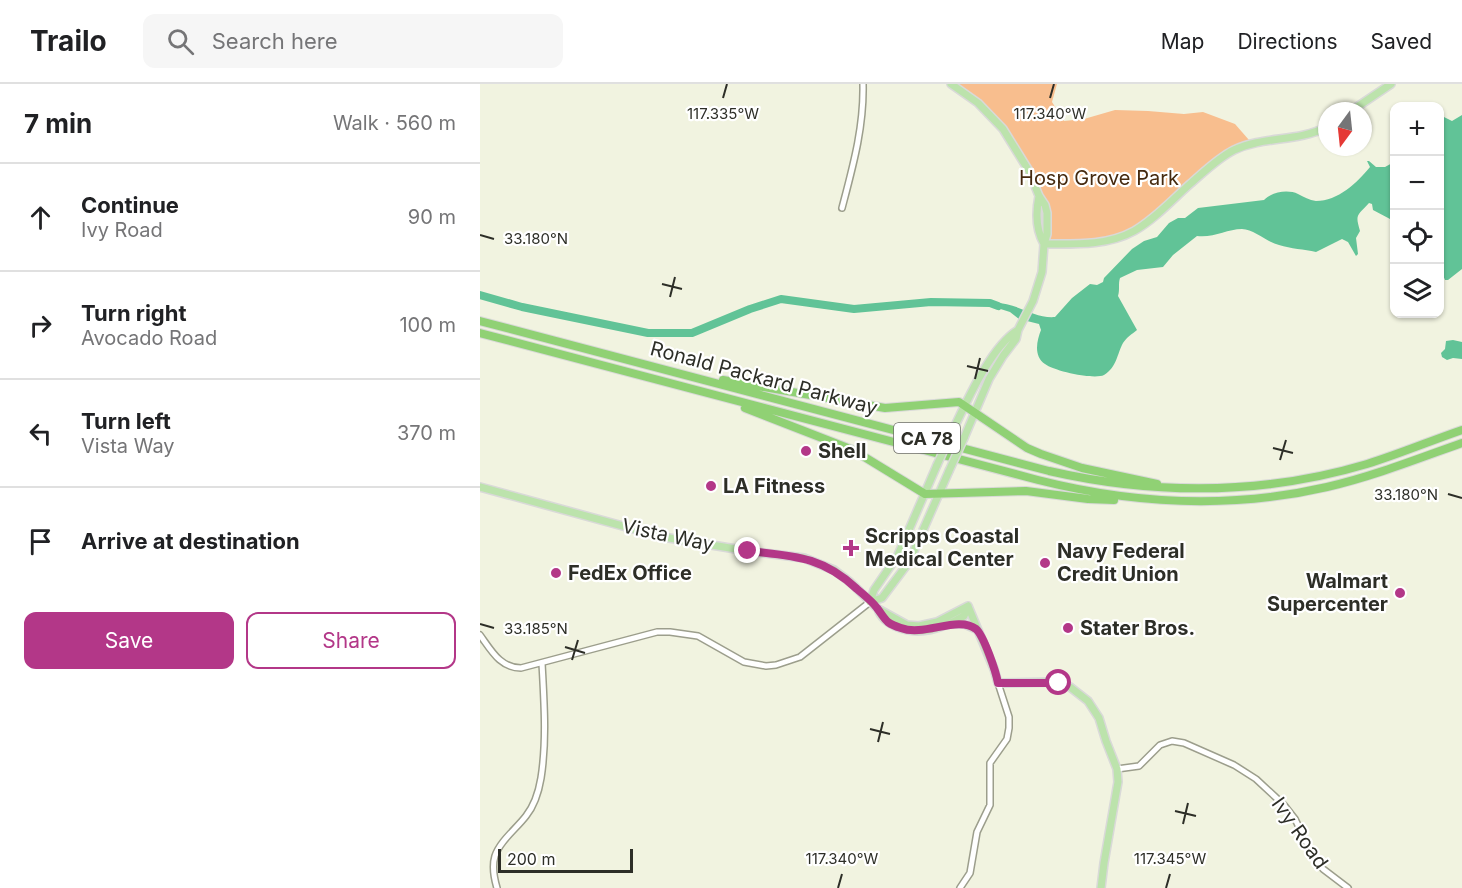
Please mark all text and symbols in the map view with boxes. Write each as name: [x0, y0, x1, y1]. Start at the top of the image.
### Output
search box: [143, 14, 563, 68]
text: Trailo: [30, 24, 107, 58]
icon: search: [164, 25, 197, 58]
text: Search here: [212, 28, 338, 54]
text: Map: [1161, 29, 1204, 54]
text: Directions: [1237, 29, 1338, 54]
text: Saved: [1371, 29, 1432, 54]
north arrow: [1318, 102, 1372, 156]
map controls: [1390, 102, 1444, 318]
button: +: [1390, 102, 1444, 156]
text: 117.335°W: [687, 104, 759, 123]
text: 117.340°W: [1014, 104, 1087, 123]
text: 7 min: [24, 108, 92, 139]
text: Walk · 560 m: [333, 111, 456, 135]
button: −: [1390, 156, 1444, 210]
park label: Hosp Grove Park: [1019, 166, 1179, 190]
text: Continue: [81, 192, 179, 218]
icon: ahead: [24, 201, 57, 234]
text: 90 m: [408, 205, 456, 229]
button: locate: [1390, 210, 1444, 264]
text: Ivy Road: [81, 218, 163, 242]
text: 33.180°N: [504, 229, 568, 248]
button: layers: [1390, 264, 1444, 318]
text: Turn right: [81, 300, 187, 326]
icon: right: [24, 309, 57, 342]
text: 100 m: [399, 313, 456, 337]
text: Avocado Road: [81, 326, 217, 350]
street label: Ronald Packard Parkway: [648, 336, 880, 420]
text: Turn left: [81, 408, 171, 434]
icon: left: [24, 417, 57, 450]
text: 370 m: [397, 421, 456, 445]
road number: CA 78: [894, 423, 960, 453]
text: Vista Way: [81, 434, 175, 458]
place label: Shell: [818, 439, 866, 463]
marker: Shell: [799, 444, 813, 458]
place label: LA Fitness: [723, 474, 825, 498]
marker: LA Fitness: [704, 479, 718, 493]
text: 33.180°N: [1374, 485, 1438, 504]
street label: Vista Way: [620, 514, 716, 556]
place label: Scripps Coastal Medical Center: [865, 524, 1019, 571]
icon: arrive: [24, 525, 57, 558]
text: Arrive at destination: [81, 528, 300, 554]
route end: [734, 537, 760, 563]
marker: Scripps Coastal Medical Center: [842, 539, 860, 557]
place label: Navy Federal Credit Union: [1057, 539, 1185, 586]
marker: Navy Federal Credit Union: [1038, 556, 1052, 570]
place label: FedEx Office: [568, 561, 692, 585]
marker: FedEx Office: [549, 566, 563, 580]
place label: Walmart Supercenter: [1267, 569, 1388, 616]
marker: Walmart Supercenter: [1393, 586, 1407, 600]
button: Save: [24, 612, 234, 669]
button: Share: [246, 612, 456, 669]
place label: Stater Bros.: [1080, 616, 1195, 640]
text: 33.185°N: [504, 619, 568, 638]
marker: Stater Bros.: [1061, 621, 1075, 635]
route start: [1045, 669, 1071, 695]
street label: Ivy Road: [1267, 793, 1333, 873]
scale bar: [498, 846, 633, 874]
text: 200 m: [507, 849, 555, 869]
text: 117.340°W: [806, 849, 879, 868]
text: 117.345°W: [1134, 849, 1206, 868]

